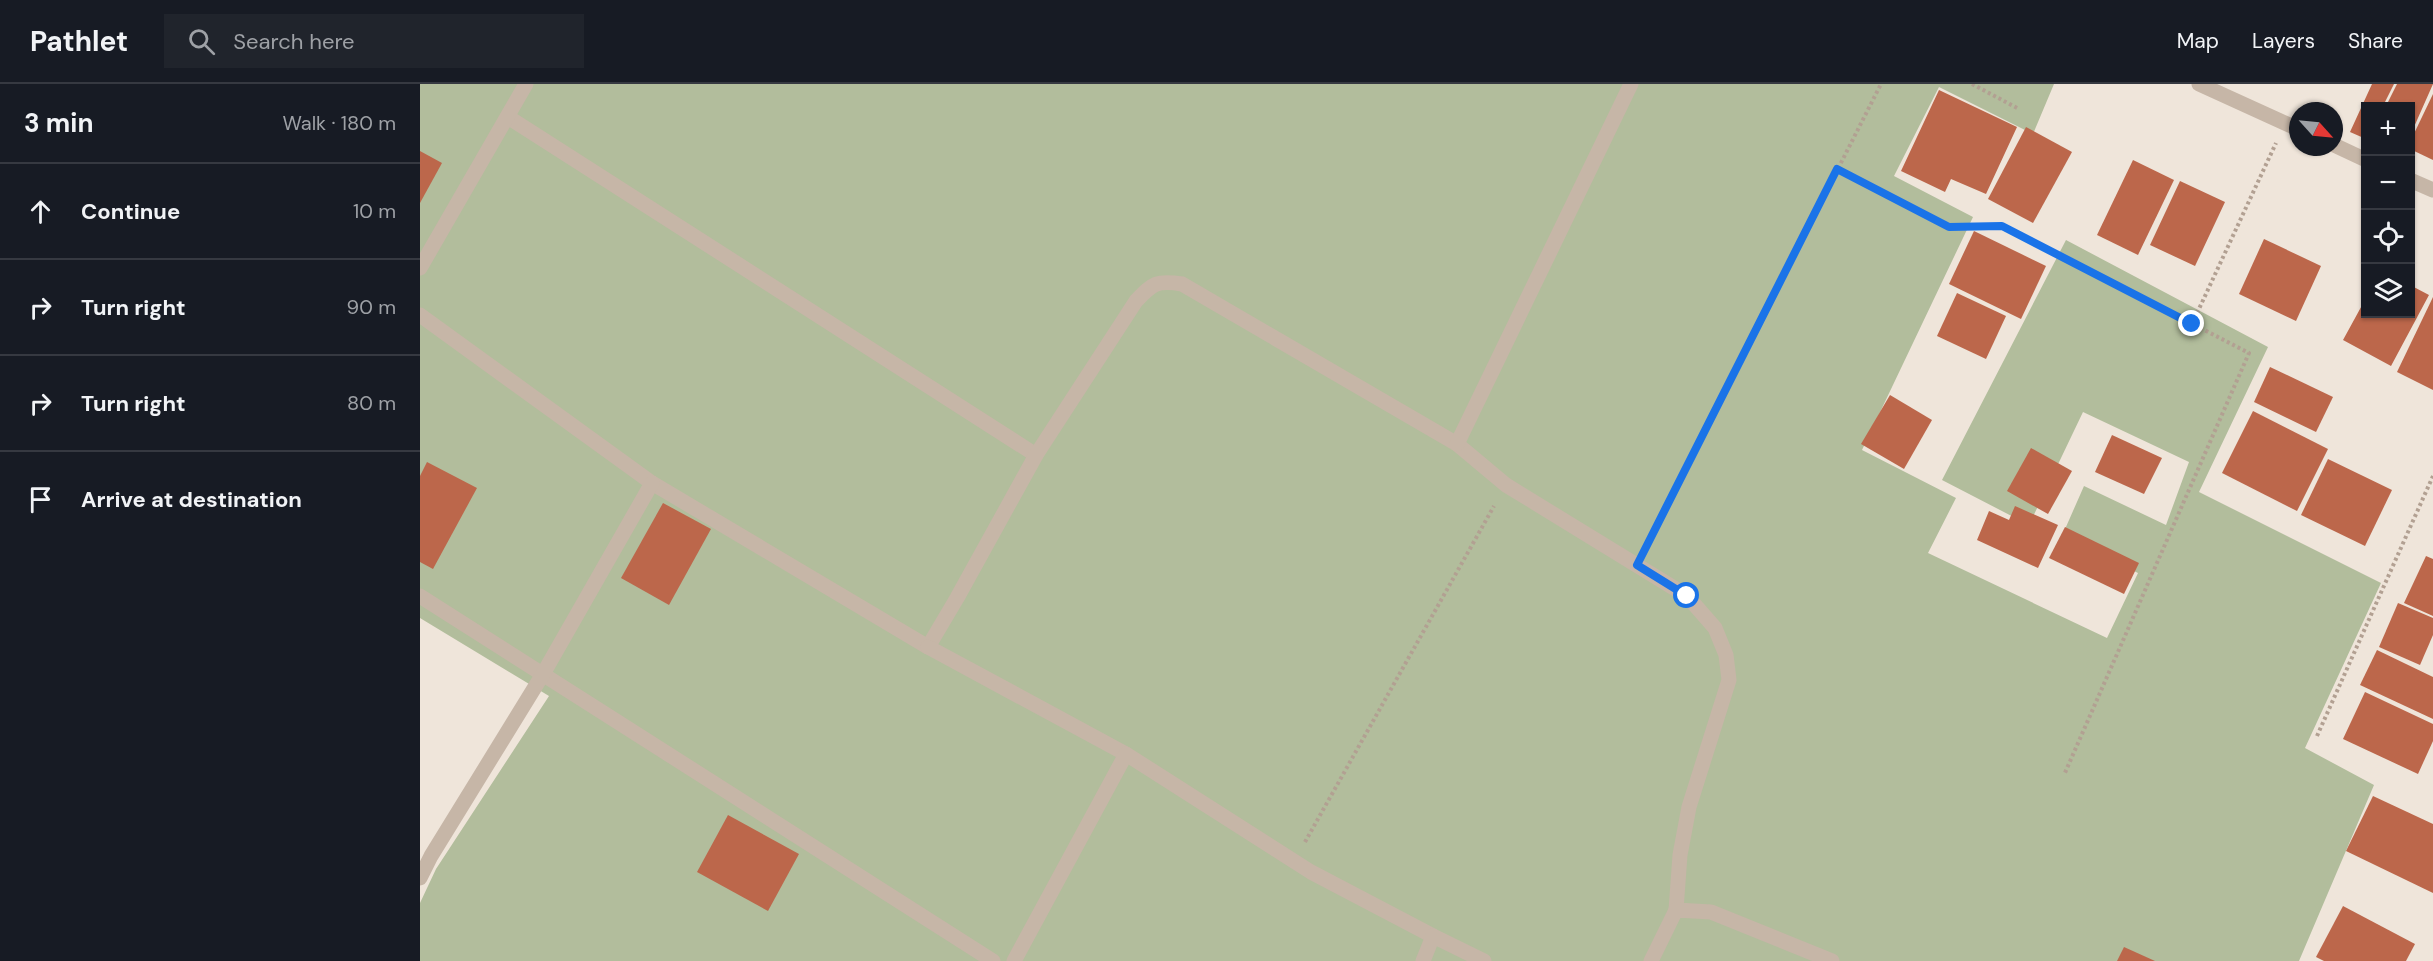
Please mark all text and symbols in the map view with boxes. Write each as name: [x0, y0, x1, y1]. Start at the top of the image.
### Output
search box: [164, 14, 584, 68]
text: Pathlet: [30, 23, 128, 60]
icon: search: [185, 25, 218, 58]
text: Search here: [233, 27, 355, 56]
text: Map: [2177, 27, 2219, 55]
text: Layers: [2252, 27, 2315, 55]
text: Share: [2348, 27, 2403, 55]
north arrow: [2289, 102, 2343, 156]
map controls: [2361, 102, 2415, 318]
button: +: [2361, 102, 2415, 156]
text: 3 min: [24, 106, 93, 140]
text: Walk · 180 m: [282, 110, 396, 136]
button: −: [2361, 156, 2415, 210]
icon: ahead: [24, 195, 57, 228]
text: Continue: [81, 197, 180, 226]
text: 10 m: [353, 198, 396, 224]
button: locate: [2361, 210, 2415, 264]
button: layers: [2361, 264, 2415, 318]
icon: right: [24, 291, 57, 324]
text: Turn right: [81, 293, 186, 322]
text: 90 m: [347, 294, 396, 320]
route end: [2178, 310, 2204, 336]
icon: right: [24, 387, 57, 420]
text: Turn right: [81, 389, 186, 418]
text: 80 m: [347, 390, 396, 416]
icon: arrive: [24, 483, 57, 516]
text: Arrive at destination: [81, 485, 302, 514]
route start: [1673, 582, 1699, 608]

